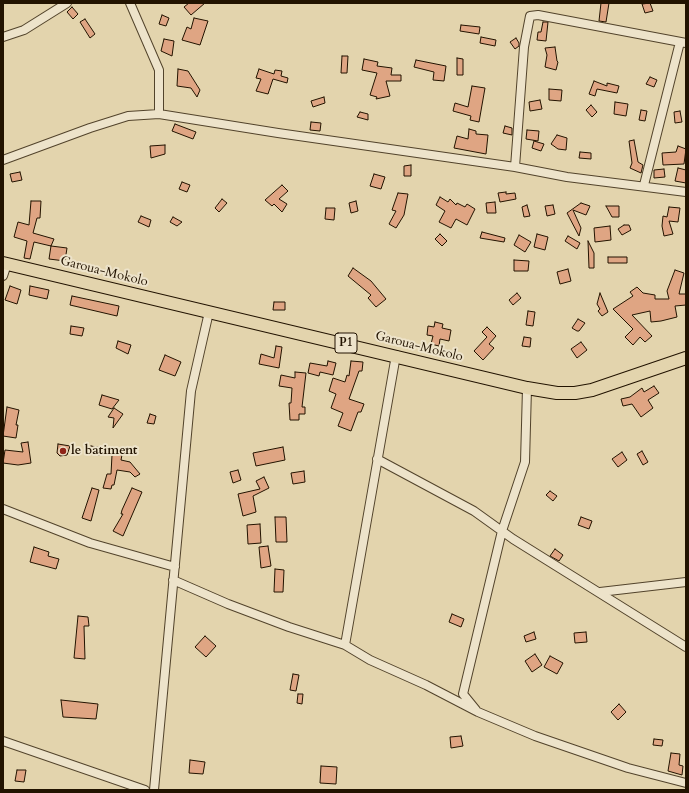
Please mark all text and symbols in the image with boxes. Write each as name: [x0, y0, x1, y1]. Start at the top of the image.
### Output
street label: Garoua-Mokolo: [59, 254, 149, 290]
street label: Garoua-Mokolo: [374, 329, 464, 365]
road number: P1: [335, 333, 357, 353]
place label: le batiment: [71, 443, 137, 459]
marker: le batiment: [58, 446, 68, 456]

